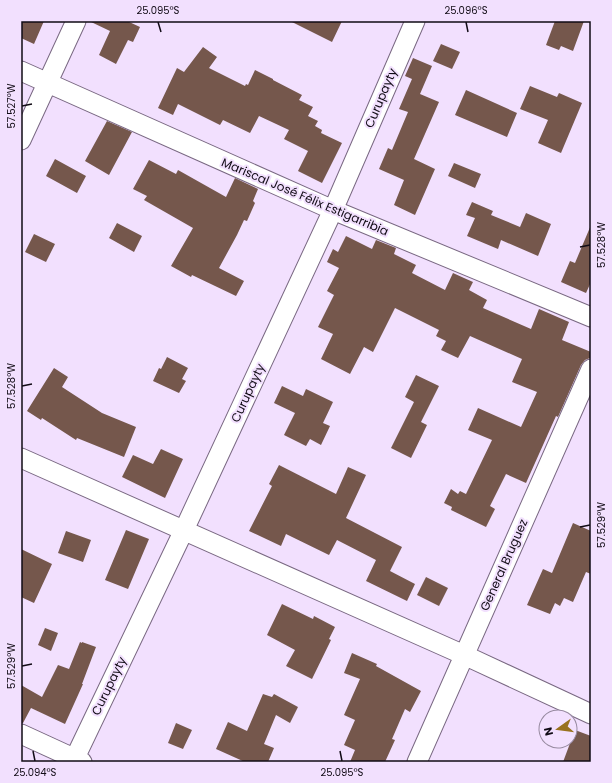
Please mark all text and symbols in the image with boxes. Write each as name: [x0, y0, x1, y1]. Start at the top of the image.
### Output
text: 25.095°S: [137, 3, 180, 18]
text: 25.096°S: [444, 3, 488, 18]
street label: Curupayty: [360, 65, 401, 130]
text: 57.527°W: [4, 83, 19, 129]
street label: Mariscal José Félix Estigarribia: [219, 154, 391, 240]
text: 57.528°W: [594, 222, 609, 268]
street label: Curupayty: [226, 360, 269, 425]
text: 57.528°W: [4, 363, 19, 409]
text: 57.529°W: [594, 502, 609, 548]
street label: General Bruguez: [476, 516, 531, 613]
text: 57.529°W: [4, 643, 19, 689]
street label: Curupayty: [87, 653, 130, 718]
north arrow: [538, 709, 578, 749]
text: N: [540, 725, 557, 737]
text: 25.094°S: [14, 765, 57, 780]
text: 25.095°S: [321, 765, 364, 780]

